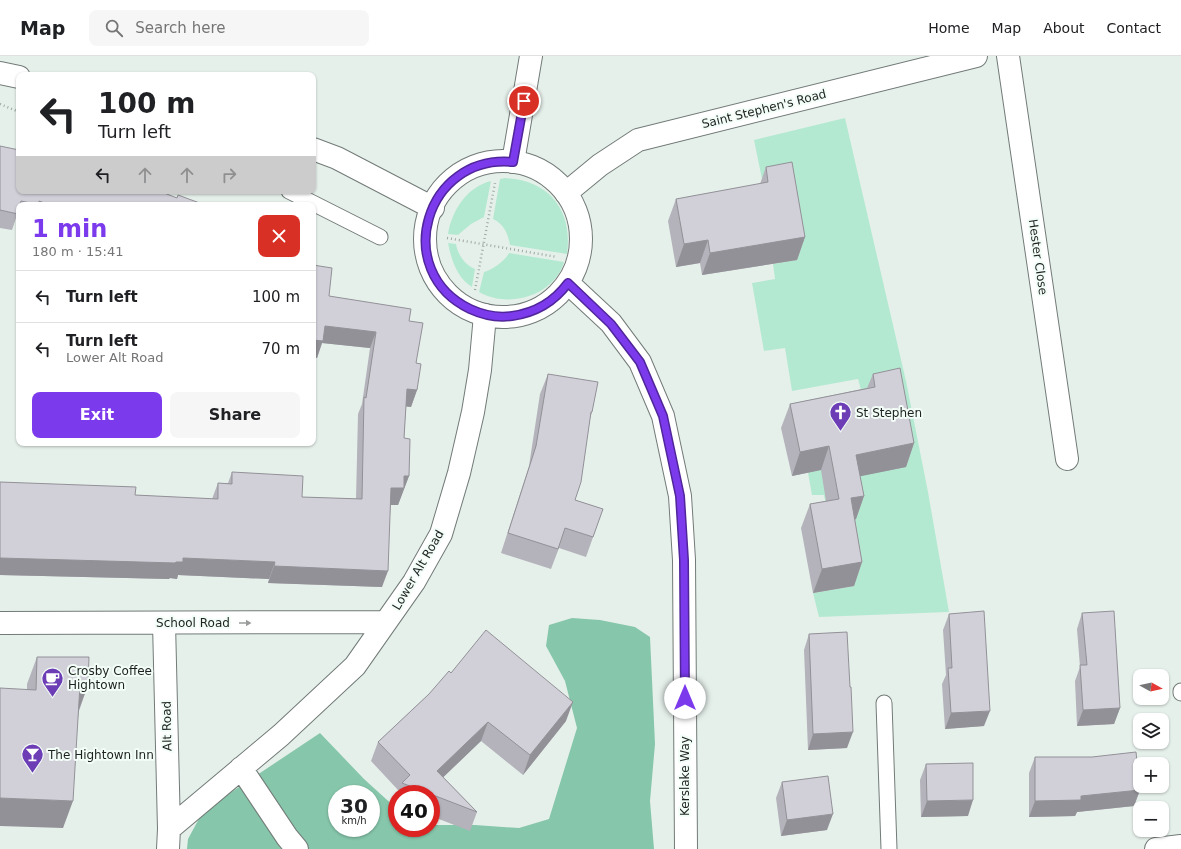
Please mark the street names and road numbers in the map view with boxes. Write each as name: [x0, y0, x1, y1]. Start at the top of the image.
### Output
street label: Saint Stephen's Road: [700, 87, 828, 131]
street label: Hester Close: [1026, 218, 1050, 296]
street label: Lower Alt Road: [389, 528, 447, 612]
street label: School Road: [156, 616, 230, 630]
street label: Alt Road: [160, 701, 174, 751]
street label: Kerslake Way: [678, 736, 692, 816]

